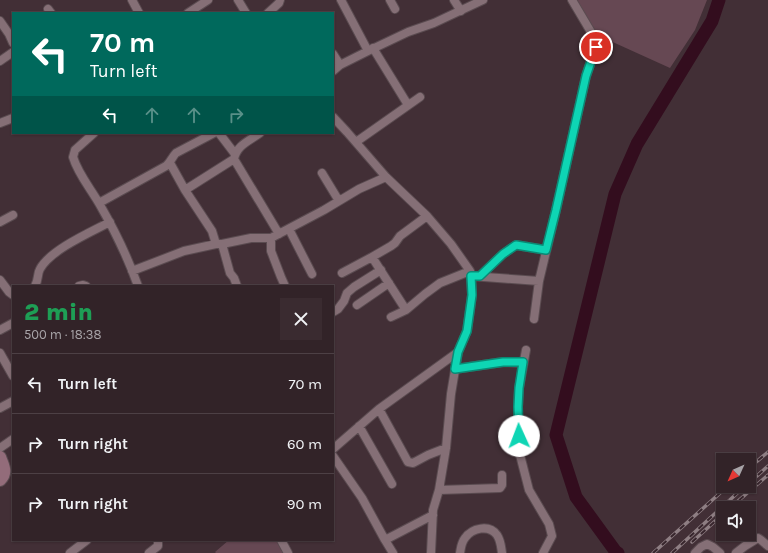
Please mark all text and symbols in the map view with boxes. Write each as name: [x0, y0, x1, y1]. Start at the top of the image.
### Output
text: 70 m: [90, 26, 155, 59]
icon: left: [24, 28, 76, 80]
pin: [579, 30, 613, 64]
icon: arrive: [585, 36, 607, 58]
text: Turn left: [90, 60, 158, 82]
icon: left: [99, 104, 121, 126]
icon: ahead: [141, 104, 163, 126]
icon: ahead: [183, 104, 205, 126]
icon: right: [225, 104, 247, 126]
text: 2 min: [24, 298, 93, 326]
button: close: [280, 298, 322, 340]
text: 500 m · 18:38: [24, 327, 101, 342]
icon: left: [24, 373, 46, 395]
text: Turn left: [58, 375, 117, 393]
text: 70 m: [288, 375, 322, 393]
position arrow: [498, 415, 540, 457]
icon: right: [24, 433, 46, 455]
text: Turn right: [58, 435, 128, 453]
text: 60 m: [287, 435, 322, 453]
north arrow: [716, 453, 756, 493]
map controls: [716, 453, 756, 541]
icon: right: [24, 493, 46, 515]
text: Turn right: [58, 495, 128, 513]
text: 90 m: [287, 495, 322, 513]
button: sound: [716, 501, 756, 541]

